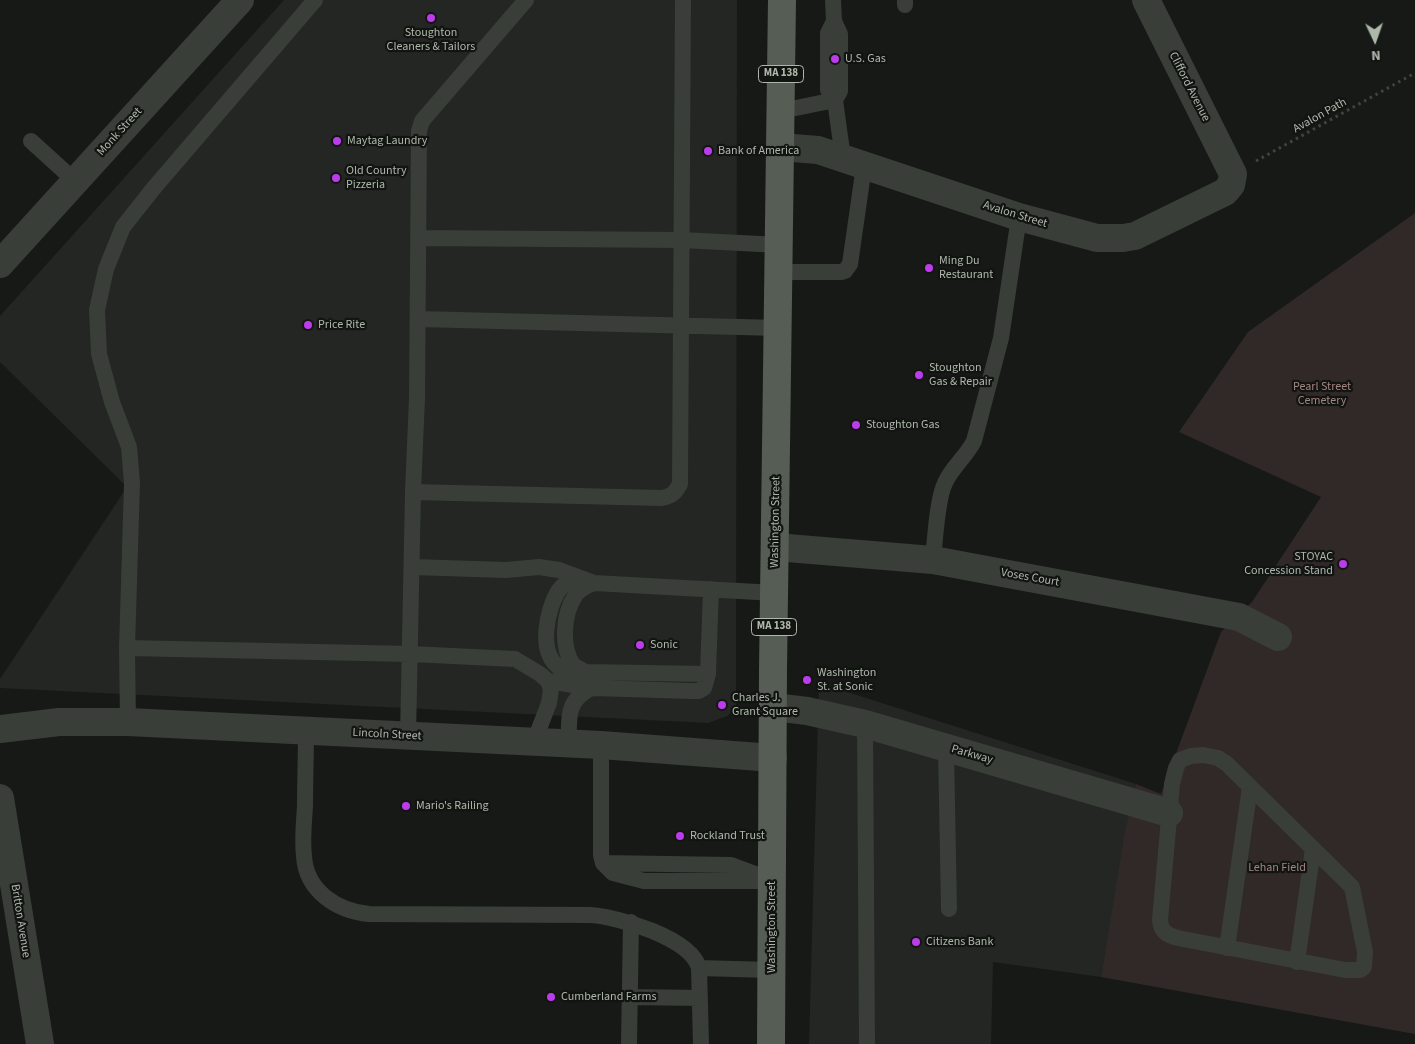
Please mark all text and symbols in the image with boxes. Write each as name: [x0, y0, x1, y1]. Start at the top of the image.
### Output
marker: Stoughton Cleaners & Tailors: [425, 12, 437, 24]
north arrow: [1350, 15, 1400, 65]
place label: Stoughton Cleaners & Tailors: [387, 26, 475, 54]
text: N: [1371, 45, 1381, 65]
street label: Clifford Avenue: [1165, 50, 1213, 124]
place label: U.S. Gas: [845, 52, 886, 66]
marker: U.S. Gas: [829, 53, 841, 65]
road number: MA 138: [758, 66, 804, 82]
street label: Avalon Path: [1291, 95, 1349, 137]
street label: Monk Street: [95, 105, 145, 159]
place label: Maytag Laundry: [347, 134, 427, 148]
marker: Maytag Laundry: [331, 135, 343, 147]
place label: Bank of America: [718, 144, 799, 158]
marker: Bank of America: [702, 145, 714, 157]
place label: Old Country Pizzeria: [346, 164, 407, 192]
marker: Old Country Pizzeria: [330, 172, 342, 184]
street label: Avalon Street: [981, 198, 1049, 232]
place label: Ming Du Restaurant: [939, 254, 993, 282]
marker: Ming Du Restaurant: [923, 262, 935, 274]
place label: Price Rite: [318, 318, 365, 332]
marker: Price Rite: [302, 319, 314, 331]
place label: Stoughton Gas & Repair: [929, 361, 992, 389]
marker: Stoughton Gas & Repair: [913, 369, 925, 381]
park label: Pearl Street Cemetery: [1293, 380, 1351, 408]
place label: Stoughton Gas: [866, 418, 939, 432]
marker: Stoughton Gas: [850, 419, 862, 431]
street label: Washington Street: [768, 476, 784, 568]
place label: STOYAC Concession Stand: [1244, 550, 1333, 578]
marker: STOYAC Concession Stand: [1337, 558, 1349, 570]
street label: Voses Court: [1000, 566, 1060, 590]
road number: MA 138: [752, 618, 796, 636]
place label: Sonic: [650, 638, 678, 652]
marker: Sonic: [634, 639, 646, 651]
place label: Washington St. at Sonic: [817, 666, 876, 694]
marker: Washington St. at Sonic: [801, 674, 813, 686]
place label: Charles J. Grant Square: [732, 691, 798, 719]
marker: Charles J. Grant Square: [716, 699, 728, 711]
street label: Lincoln Street: [352, 726, 422, 744]
street label: Parkway: [950, 742, 994, 768]
place label: Mario's Railing: [416, 799, 489, 813]
marker: Mario's Railing: [400, 800, 412, 812]
place label: Rockland Trust: [690, 829, 765, 843]
marker: Rockland Trust: [674, 830, 686, 842]
park label: Lehan Field: [1248, 861, 1306, 875]
street label: Washington Street: [765, 881, 779, 973]
street label: Britton Avenue: [7, 883, 33, 959]
place label: Citizens Bank: [926, 935, 993, 949]
marker: Citizens Bank: [910, 936, 922, 948]
place label: Cumberland Farms: [561, 990, 656, 1004]
marker: Cumberland Farms: [545, 991, 557, 1003]

